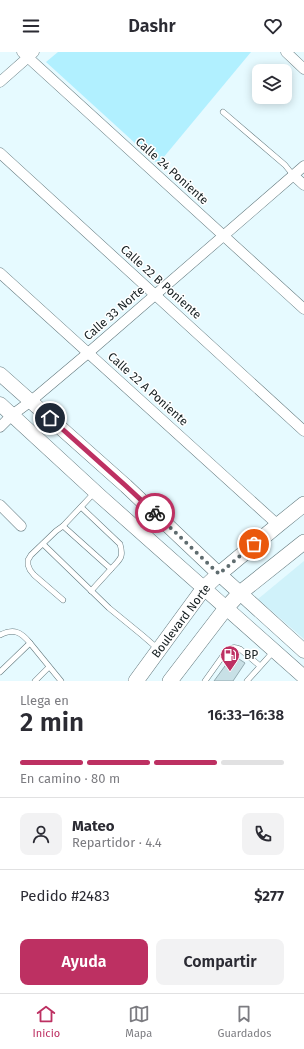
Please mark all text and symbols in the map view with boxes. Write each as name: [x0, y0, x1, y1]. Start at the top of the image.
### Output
icon: menu: [20, 15, 42, 37]
text: Dashr: [128, 15, 176, 37]
icon: heart: [262, 15, 284, 37]
map controls: [252, 64, 292, 104]
button: layers: [252, 64, 292, 104]
street label: Calle 24 Poniente: [133, 135, 211, 207]
street label: Calle 22 B Poniente: [118, 242, 204, 322]
street label: Calle 33 Norte: [81, 283, 147, 343]
street label: Calle 22 A Poniente: [105, 349, 191, 429]
pin: [33, 401, 67, 435]
icon: home: [39, 407, 61, 429]
courier: [135, 493, 175, 533]
icon: bike: [144, 502, 166, 524]
pin: [237, 527, 271, 561]
icon: bag: [243, 533, 265, 555]
street label: Boulevard Norte: [149, 581, 213, 661]
fuel station icon: BP: [219, 644, 241, 672]
place label: BP: [244, 648, 258, 662]
text: Llega en: [20, 693, 69, 708]
text: 16:33–16:38: [207, 706, 284, 724]
text: 2 min: [20, 707, 84, 738]
text: En camino · 80 m: [20, 771, 120, 786]
button: person: [20, 813, 62, 855]
button: phone: [242, 813, 284, 855]
text: Mateo: [72, 817, 115, 835]
text: Repartidor · 4.4: [72, 835, 162, 850]
text: Pedido #2483: [20, 887, 110, 905]
text: $277: [254, 887, 284, 905]
button: Ayuda: [20, 939, 148, 985]
button: Compartir: [156, 939, 284, 985]
tab: Inicio: [33, 1003, 60, 1040]
tab: Mapa: [125, 1003, 152, 1040]
tab: Guardados: [217, 1003, 271, 1040]

